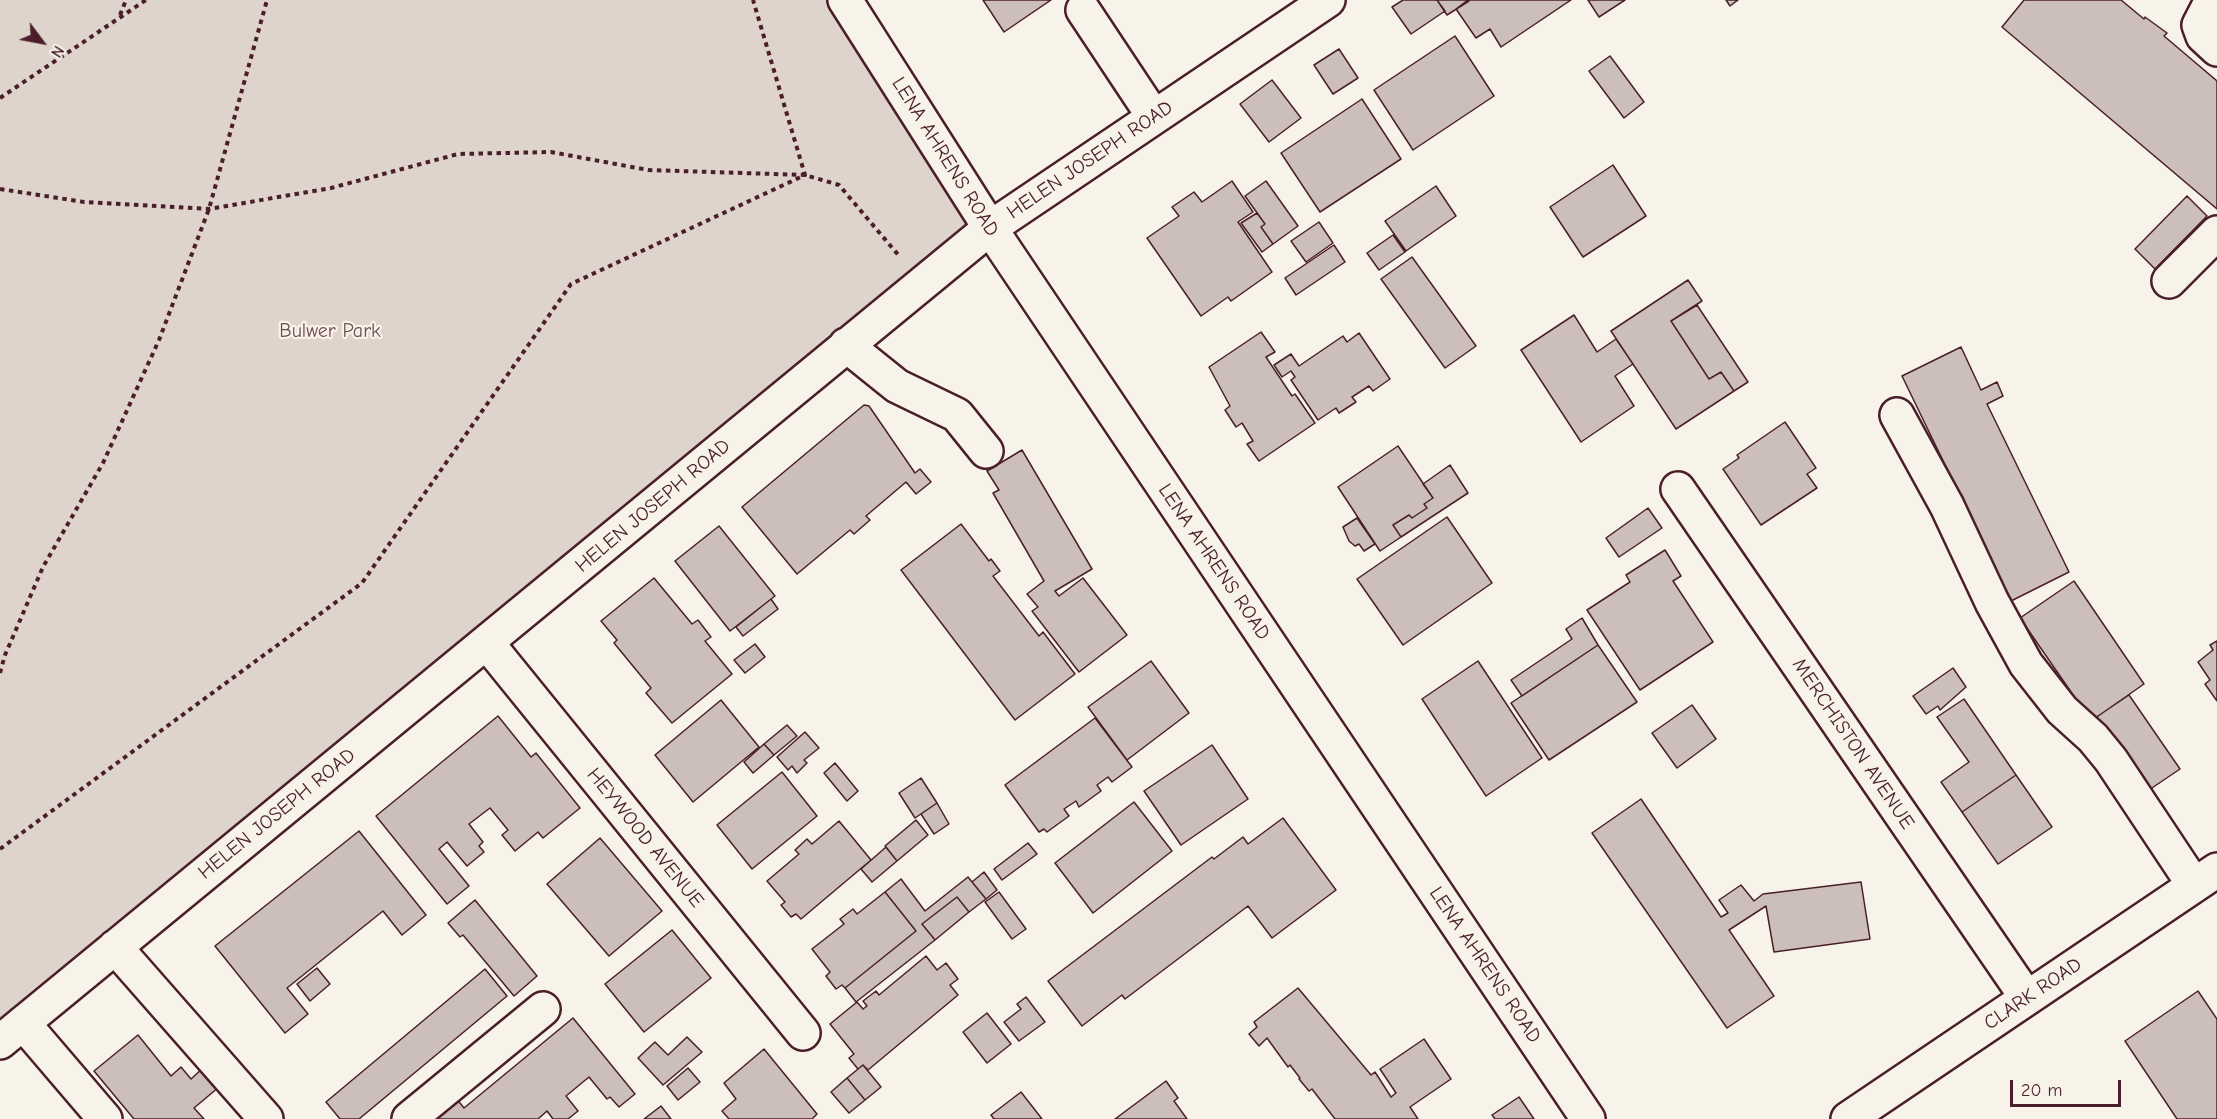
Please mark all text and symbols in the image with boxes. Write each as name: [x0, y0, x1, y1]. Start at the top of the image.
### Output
north arrow: [12, 12, 72, 72]
text: N: [47, 42, 68, 61]
street label: LENA AHRENS ROAD: [886, 73, 1004, 241]
street label: HELEN JOSEPH ROAD: [1003, 96, 1177, 224]
park label: Bulwer Park: [279, 319, 381, 343]
street label: HELEN JOSEPH ROAD: [571, 434, 735, 578]
street label: LENA AHRENS ROAD: [1153, 479, 1275, 645]
street label: MERCHISTON AVENUE: [1787, 654, 1919, 834]
street label: HELEN JOSEPH ROAD: [194, 743, 360, 885]
street label: HEYWOOD AVENUE: [581, 763, 709, 913]
street label: LENA AHRENS ROAD: [1424, 882, 1546, 1048]
street label: CLARK ROAD: [1980, 953, 2086, 1035]
scale bar: [2013, 1068, 2124, 1106]
text: 20 m: [2021, 1080, 2062, 1101]

